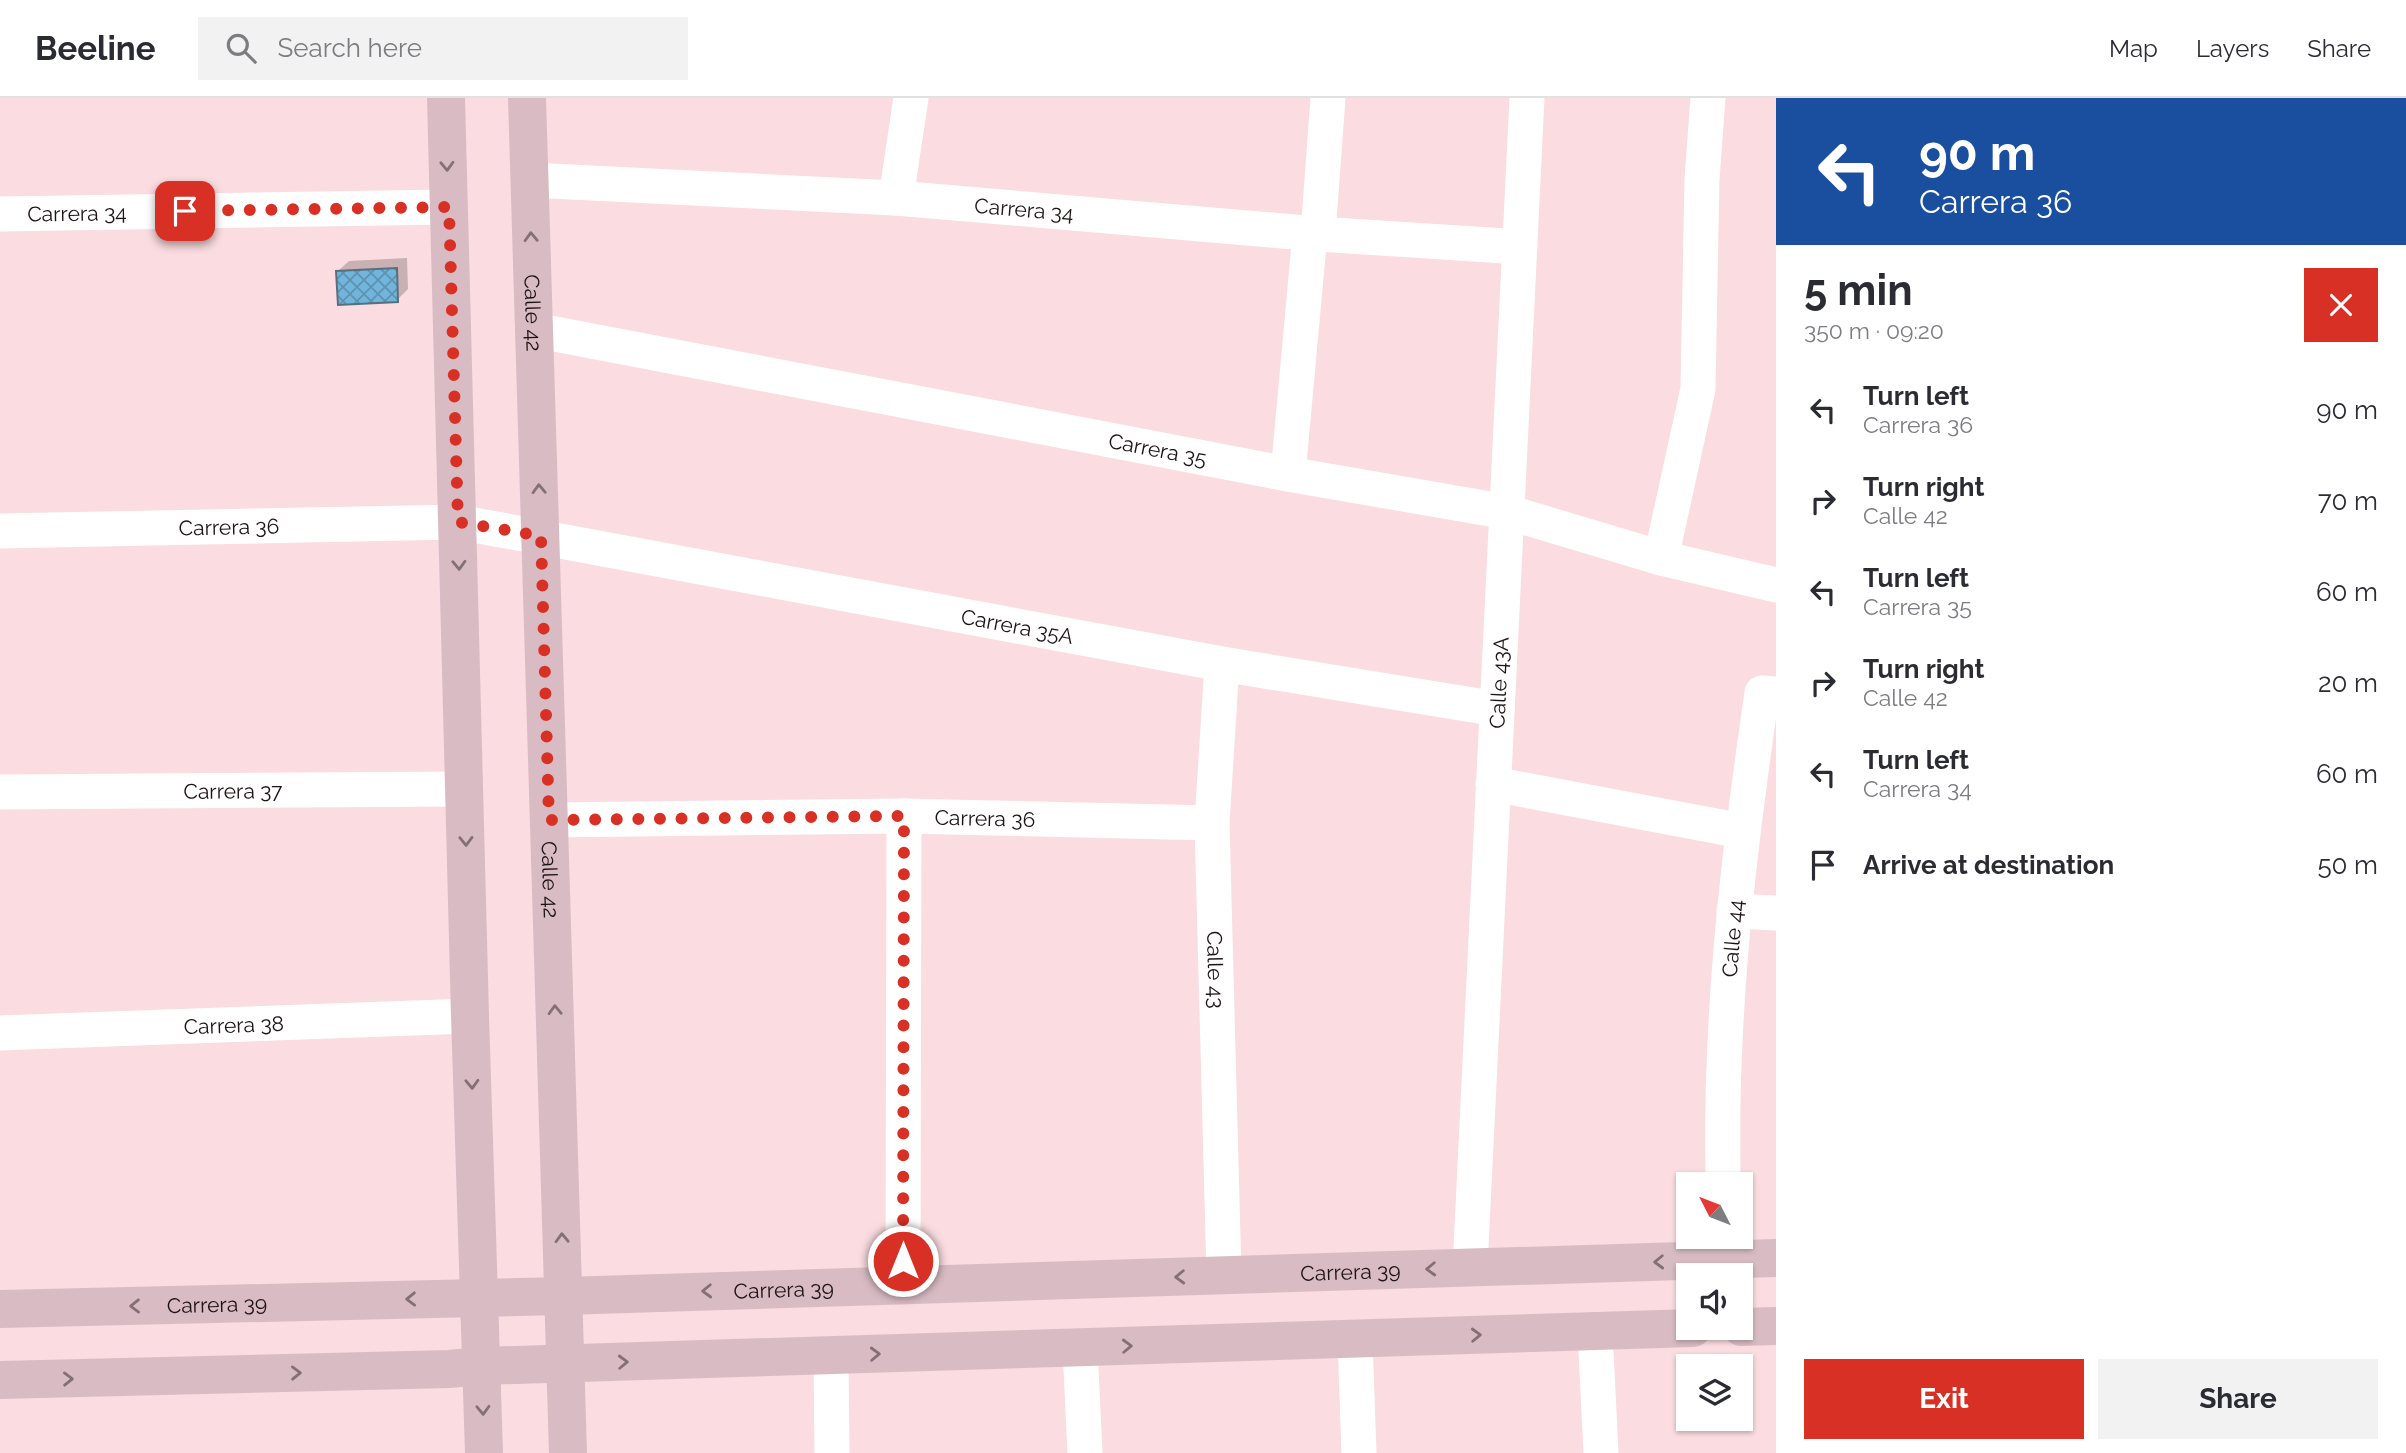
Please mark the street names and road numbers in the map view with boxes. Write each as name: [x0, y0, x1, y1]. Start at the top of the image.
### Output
street label: Carrera 34: [973, 192, 1075, 226]
street label: Carrera 34: [27, 200, 127, 226]
street label: Calle 42: [520, 274, 547, 352]
street label: Carrera 35: [1107, 428, 1209, 471]
street label: Carrera 36: [178, 513, 280, 540]
street label: Carrera 35A: [959, 603, 1075, 649]
street label: Calle 43A: [1484, 636, 1513, 729]
street label: Carrera 37: [183, 778, 283, 803]
street label: Carrera 36: [934, 804, 1036, 831]
street label: Calle 42: [537, 841, 564, 919]
street label: Calle 44: [1716, 898, 1748, 978]
street label: Calle 43: [1202, 930, 1229, 1009]
street label: Carrera 38: [183, 1010, 284, 1039]
street label: Carrera 39: [1300, 1257, 1401, 1285]
street label: Carrera 39: [733, 1275, 834, 1303]
street label: Carrera 39: [167, 1290, 267, 1318]

